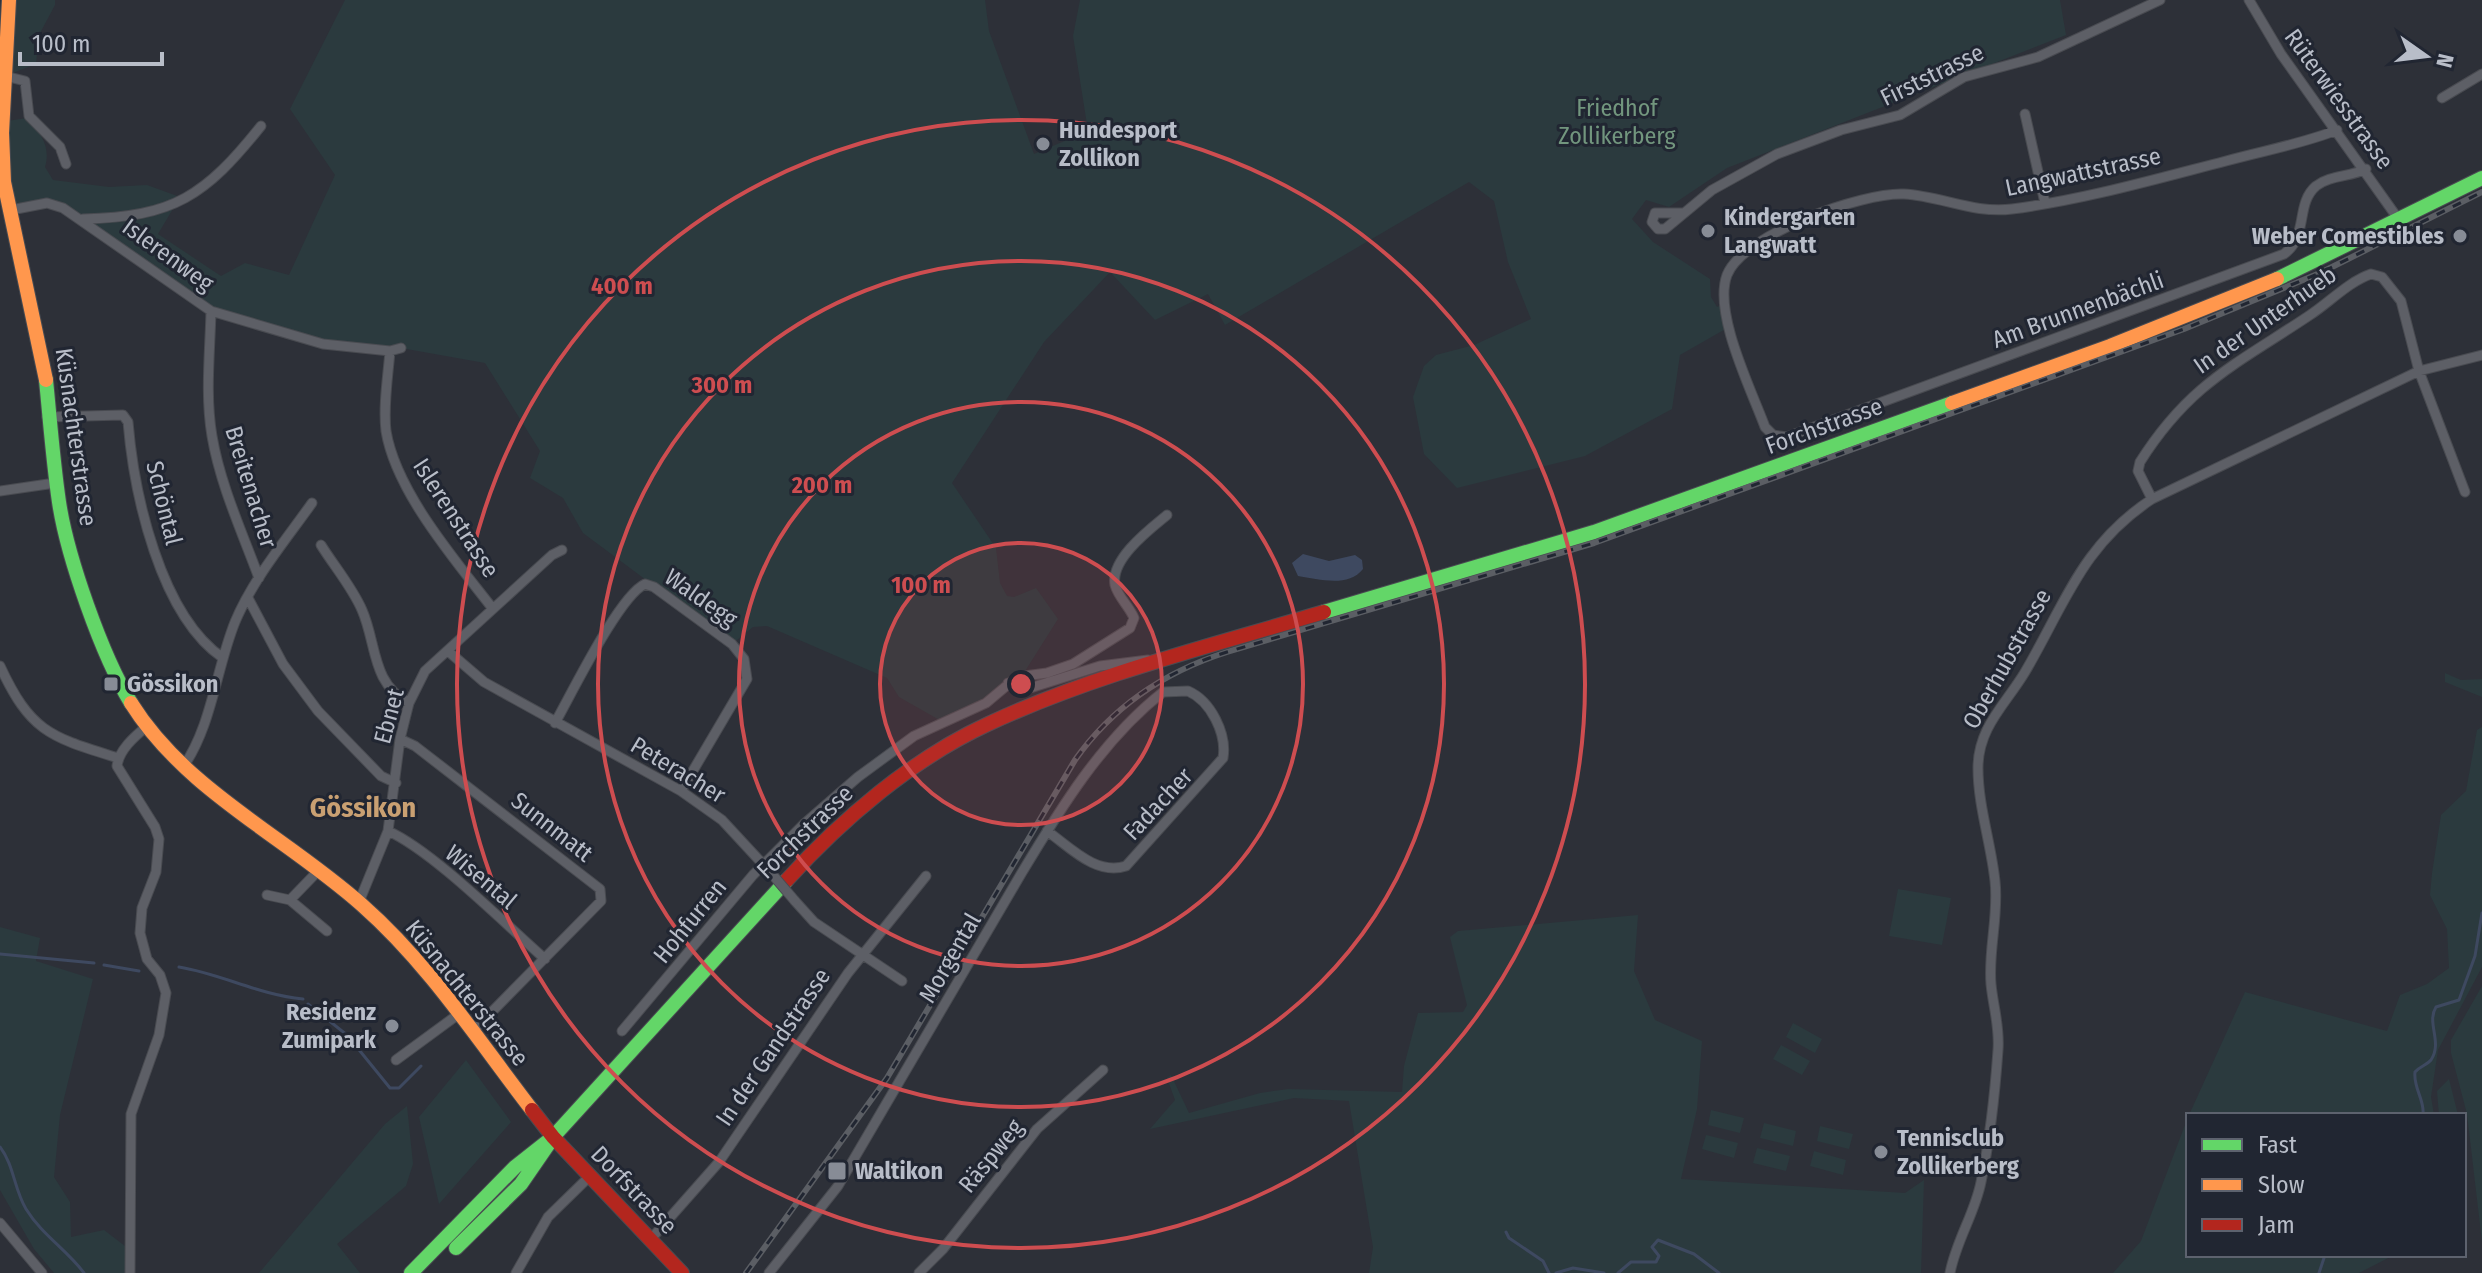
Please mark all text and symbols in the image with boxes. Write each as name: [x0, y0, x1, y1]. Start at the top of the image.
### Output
scale bar: [20, 16, 162, 66]
north arrow: [2386, 16, 2466, 96]
street label: Rüterwiesstrasse: [2279, 23, 2399, 175]
text: 100 m: [32, 30, 90, 58]
street label: Firststrasse: [1876, 38, 1988, 112]
text: N: [2430, 51, 2460, 70]
park label: Friedhof Zollikerberg: [1558, 94, 1676, 150]
place label: Hundesport Zollikon: [1059, 116, 1178, 172]
marker: Hundesport Zollikon: [1034, 135, 1052, 153]
street label: Langwattstrasse: [2003, 142, 2163, 202]
place label: Kindergarten Langwatt: [1724, 203, 1855, 259]
street label: Islerenweg: [117, 213, 220, 298]
marker: Kindergarten Langwatt: [1699, 222, 1717, 240]
place label: Weber Comestibles: [2252, 222, 2444, 250]
marker: Weber Comestibles: [2451, 227, 2469, 245]
street label: In der Unterhueb: [2188, 260, 2342, 380]
street label: Am Brunnenbächli: [1989, 266, 2167, 354]
text: 400 m: [591, 272, 653, 300]
street label: Küsnachterstrasse: [50, 346, 102, 528]
text: 300 m: [691, 371, 752, 399]
street label: Forchstrasse: [1762, 392, 1886, 460]
street label: Breitenacher: [219, 423, 283, 552]
street label: Islerenstrasse: [407, 453, 505, 583]
street label: Schöntal: [140, 458, 188, 548]
text: 200 m: [791, 471, 852, 499]
street label: Waldegg: [659, 563, 743, 633]
text: 100 m: [891, 571, 951, 599]
street label: Oberhubstrasse: [1957, 584, 2057, 734]
place label: Gössikon: [127, 670, 218, 698]
centre of rings: [1007, 670, 1035, 698]
marker: Gössikon: [102, 675, 120, 693]
street label: Ebnet: [368, 685, 410, 747]
street label: Peteracher: [626, 731, 731, 810]
street label: Fadacher: [1118, 762, 1199, 846]
street label: Forchstrasse: [751, 779, 859, 885]
street label: Sunnmatt: [506, 787, 598, 868]
district label: Gössikon: [310, 791, 416, 824]
street label: Wisental: [440, 839, 522, 915]
street label: Hohfurren: [648, 873, 732, 969]
street label: Morgental: [913, 908, 987, 1008]
street label: Küsnachterstrasse: [400, 914, 534, 1072]
street label: In der Gandstrasse: [710, 963, 836, 1131]
place label: Residenz Zumipark: [282, 998, 377, 1054]
marker: Residenz Zumipark: [383, 1017, 401, 1035]
street label: Räspweg: [953, 1113, 1029, 1198]
legend: [2186, 1113, 2466, 1257]
place label: Tennisclub Zollikerberg: [1897, 1124, 2019, 1180]
text: Fast: [2258, 1131, 2297, 1159]
street label: Dorfstrasse: [585, 1140, 683, 1240]
marker: Tennisclub Zollikerberg: [1872, 1143, 1890, 1161]
place label: Waltikon: [855, 1157, 943, 1185]
marker: Waltikon: [826, 1160, 848, 1182]
text: Slow: [2258, 1171, 2305, 1199]
text: Jam: [2258, 1211, 2295, 1239]

